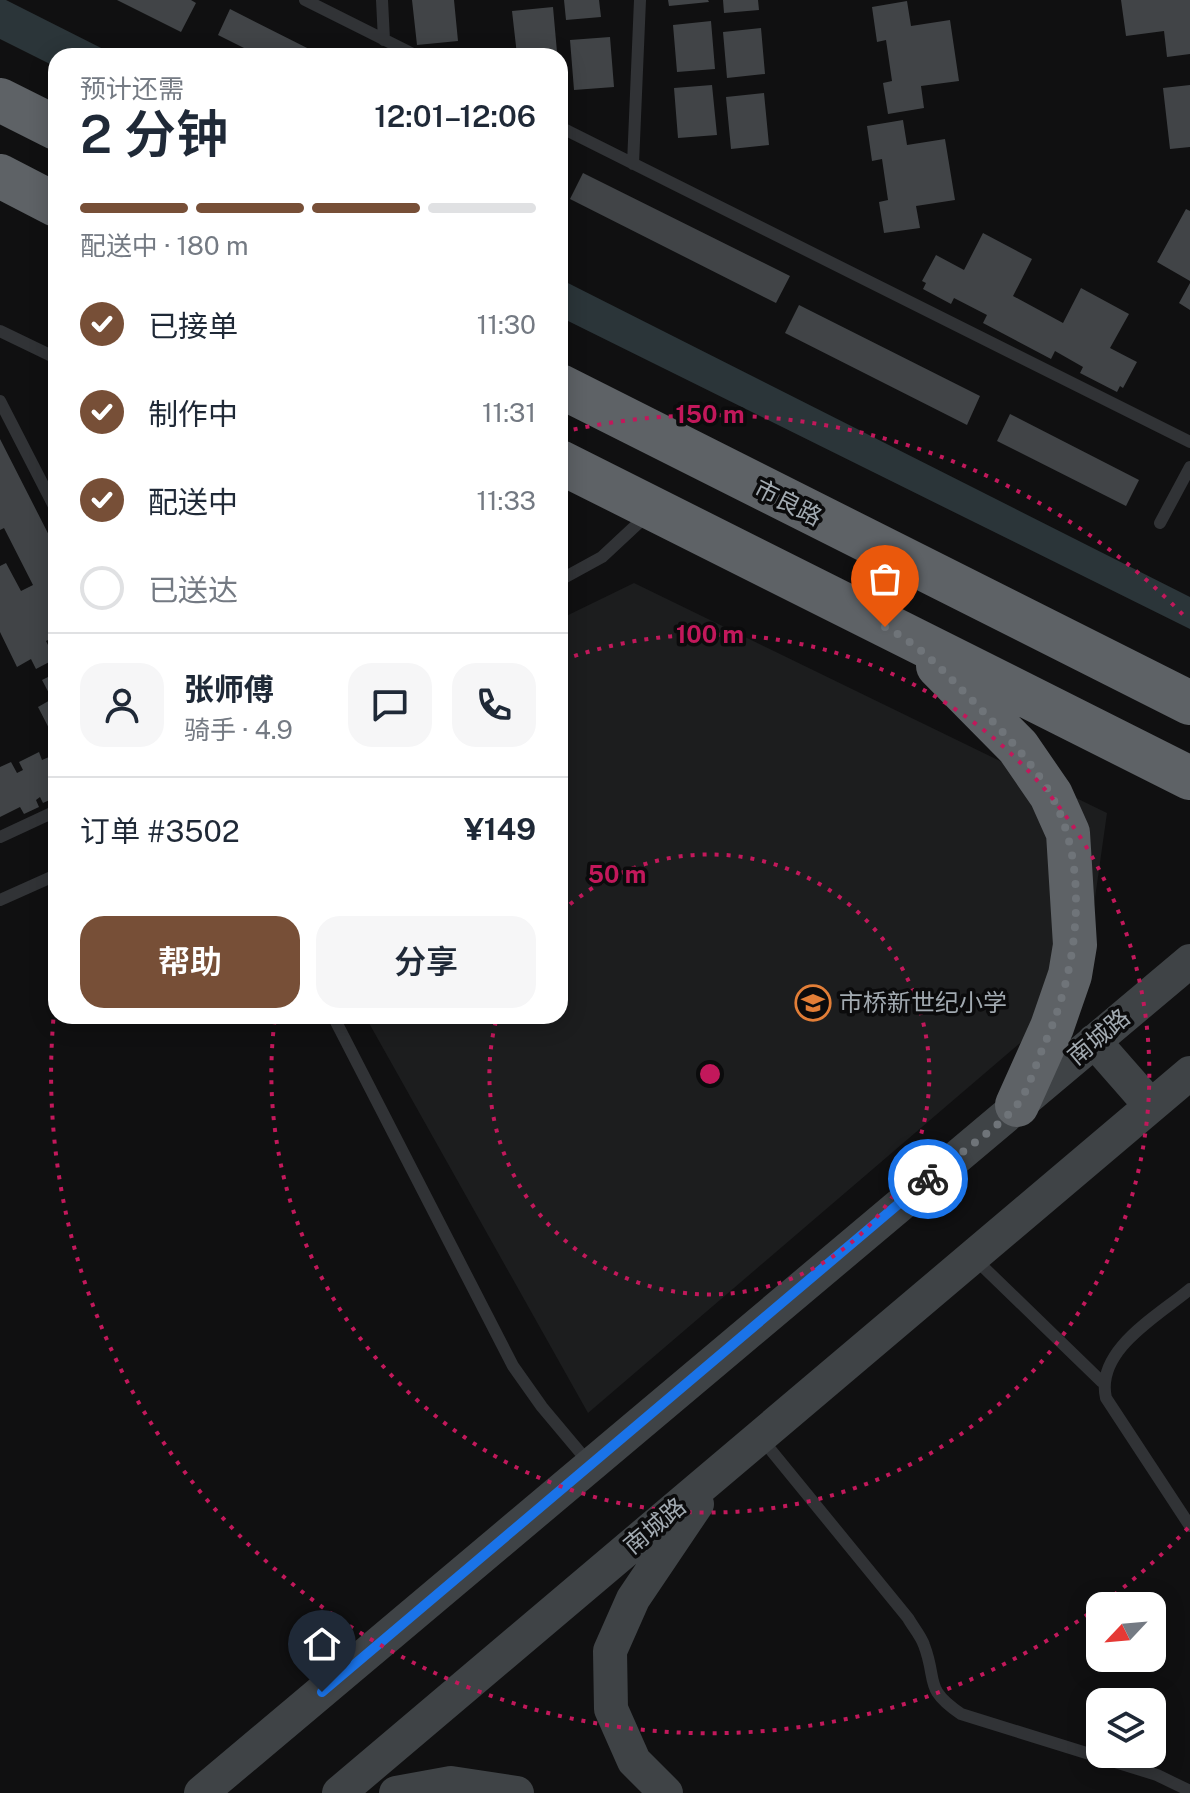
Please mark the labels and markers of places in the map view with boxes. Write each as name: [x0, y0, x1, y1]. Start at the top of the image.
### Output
pin: [851, 545, 919, 627]
school or university icon: 市桥新世纪小学: [794, 984, 832, 1022]
place label: 市桥新世纪小学: [839, 988, 1007, 1016]
centre of rings: [696, 1060, 724, 1088]
pin: [288, 1610, 356, 1692]

